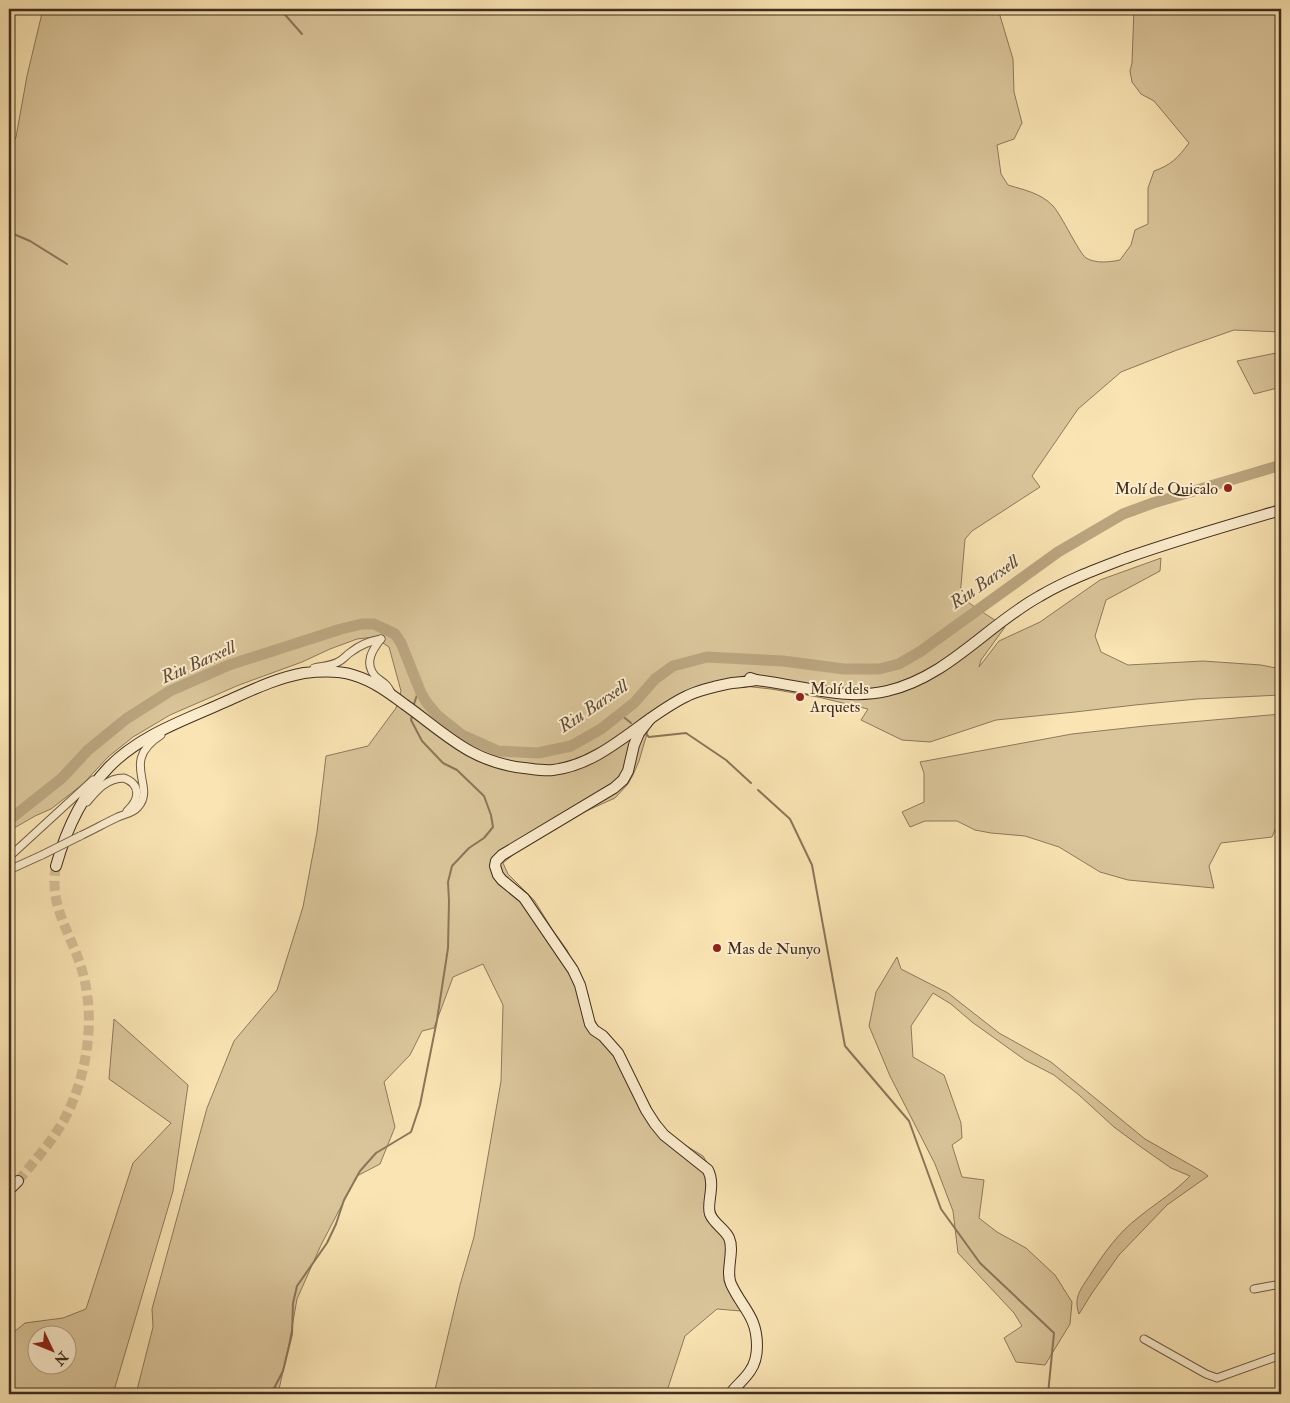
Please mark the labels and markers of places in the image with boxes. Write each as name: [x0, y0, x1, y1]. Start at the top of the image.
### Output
place label: Molí de Quicalo: [1115, 479, 1218, 499]
marker: Molí de Quicalo: [1222, 482, 1234, 494]
place label: Molí dels Arquets: [809, 679, 869, 717]
marker: Molí dels Arquets: [794, 691, 806, 703]
place label: Mas de Nunyo: [727, 939, 821, 959]
marker: Mas de Nunyo: [711, 942, 723, 954]

